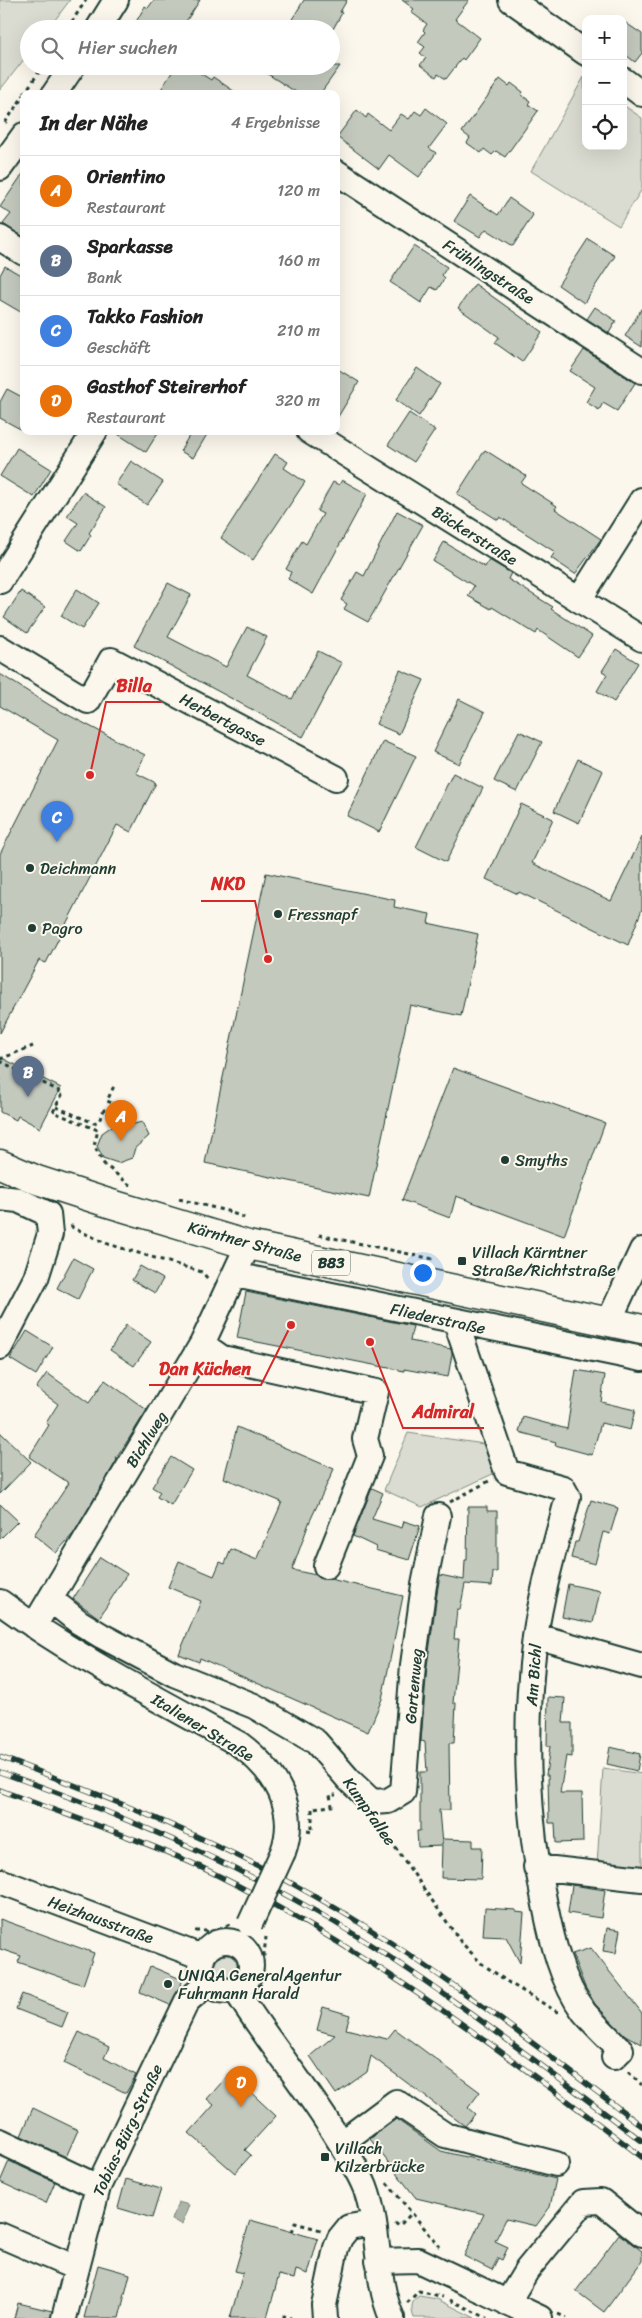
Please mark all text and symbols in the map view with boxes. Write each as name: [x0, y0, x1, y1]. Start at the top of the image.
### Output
map controls: [582, 15, 627, 150]
button: +: [582, 15, 627, 60]
search box: [20, 20, 340, 75]
text: Hier suchen: [78, 31, 178, 64]
icon: search: [38, 34, 66, 62]
button: −: [582, 60, 627, 105]
text: In der Nähe: [40, 104, 148, 142]
button: locate: [582, 105, 627, 150]
text: 4 Ergebnisse: [231, 108, 320, 137]
text: Orientino: [87, 160, 165, 193]
text: A: [51, 176, 61, 205]
text: 120 m: [277, 176, 320, 205]
text: Restaurant: [87, 193, 166, 222]
text: Sparkasse: [87, 230, 173, 263]
street label: Frühlingstraße: [437, 231, 541, 312]
text: B: [51, 246, 61, 275]
text: 160 m: [277, 246, 320, 275]
text: Bank: [87, 263, 122, 292]
text: Takko Fashion: [87, 300, 203, 333]
text: C: [51, 316, 61, 345]
text: 210 m: [277, 316, 320, 345]
text: Geschäft: [87, 333, 150, 362]
text: Gasthof Steirerhof: [87, 370, 246, 403]
text: D: [51, 386, 61, 415]
text: 320 m: [275, 386, 320, 415]
text: Restaurant: [87, 403, 166, 432]
street label: Bäckerstraße: [426, 497, 524, 574]
callout: Billa: [106, 669, 162, 702]
text: Billa: [116, 670, 153, 702]
street label: Herbertgasse: [174, 684, 271, 754]
pin: C: [41, 801, 73, 842]
place label: Deichmann: [40, 854, 117, 883]
marker: Deichmann: [24, 862, 36, 874]
callout: NKD: [201, 868, 255, 901]
text: NKD: [210, 868, 245, 900]
place label: Fressnapf: [288, 900, 360, 929]
marker: Fressnapf: [272, 908, 284, 920]
place label: Pagro: [42, 914, 83, 943]
marker: Pagro: [26, 922, 38, 934]
pin: B: [12, 1056, 44, 1097]
pin: A: [105, 1100, 137, 1141]
place label: Smyths: [515, 1146, 568, 1175]
marker: Smyths: [499, 1154, 511, 1166]
street label: Kärntner Straße: [185, 1212, 305, 1271]
place label: Villach Kärntner Straße/Richtstraße: [472, 1238, 616, 1285]
road number: B83: [312, 1250, 350, 1276]
marker: Villach Kärntner Straße/Richtstraße: [456, 1255, 468, 1267]
your location: [410, 1260, 436, 1286]
street label: Fliederstraße: [388, 1294, 488, 1343]
callout: Dan Küchen: [149, 1352, 261, 1385]
text: Dan Küchen: [159, 1353, 251, 1385]
callout: Admiral: [403, 1395, 484, 1428]
text: Admiral: [411, 1396, 475, 1428]
street label: Bichlweg: [117, 1405, 175, 1474]
street label: Am Bichl: [517, 1642, 550, 1708]
street label: Gartenweg: [396, 1647, 431, 1725]
street label: Italiener Straße: [145, 1685, 260, 1770]
street label: Kumpfallee: [335, 1771, 404, 1852]
street label: Heizhausstraße: [44, 1887, 158, 1952]
place label: UNIQA GeneralAgentur Fuhrmann Harald: [178, 1961, 342, 2008]
marker: UNIQA GeneralAgentur Fuhrmann Harald: [162, 1978, 174, 1990]
street label: Tobias-Bürg-Straße: [84, 2059, 171, 2201]
pin: D: [225, 2066, 257, 2107]
place label: Villach Kilzerbrücke: [335, 2134, 425, 2181]
marker: Villach Kilzerbrücke: [319, 2151, 331, 2163]

